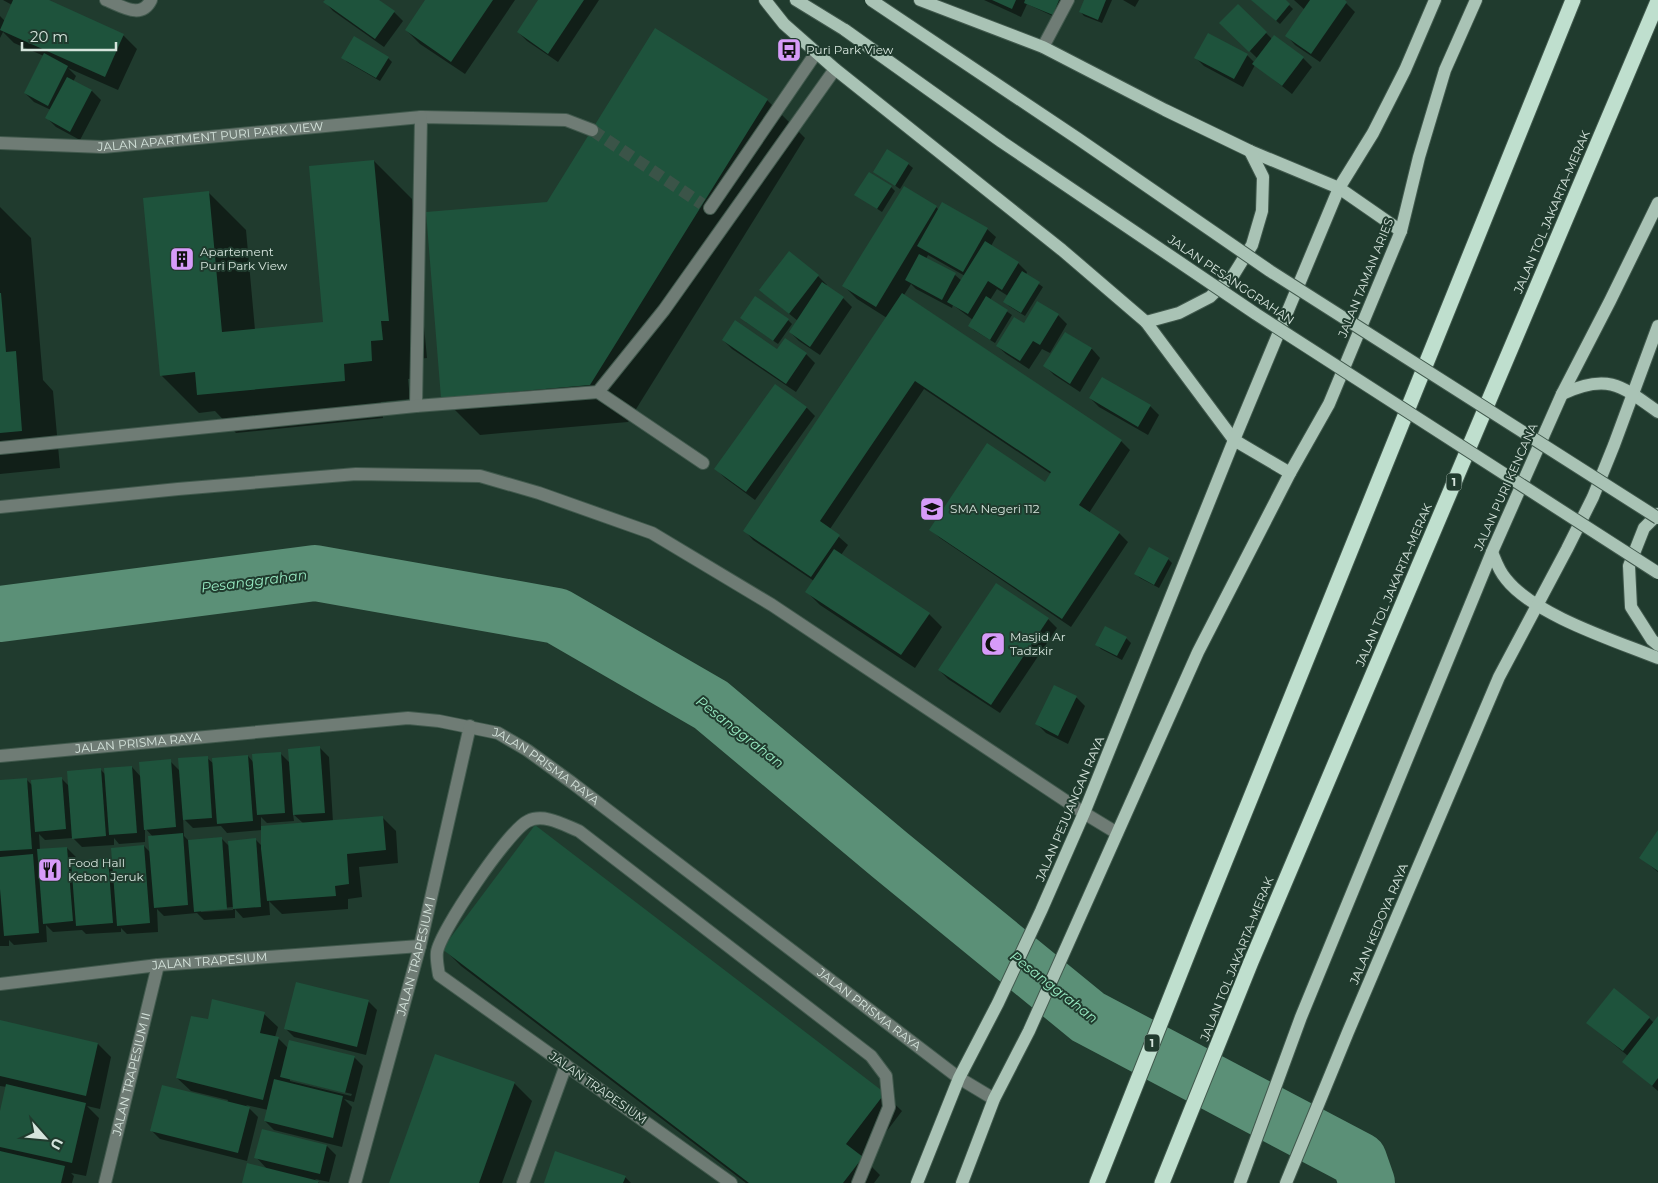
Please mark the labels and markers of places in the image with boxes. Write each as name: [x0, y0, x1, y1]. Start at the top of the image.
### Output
bus stop icon: Puri Park View: [776, 37, 802, 63]
place label: Puri Park View: [806, 42, 894, 57]
place label: Apartement Puri Park View: [200, 244, 288, 273]
building icon: Apartement Puri Park View: [169, 246, 195, 272]
school or university icon: SMA Negeri 112: [919, 496, 945, 522]
place label: SMA Negeri 112: [950, 501, 1040, 516]
place label: Masjid Ar Tadzkir: [1010, 629, 1066, 658]
mosque icon: Masjid Ar Tadzkir: [980, 631, 1006, 657]
place label: Food Hall Kebon Jeruk: [68, 855, 145, 884]
restaurant icon: Food Hall Kebon Jeruk: [37, 857, 63, 883]

